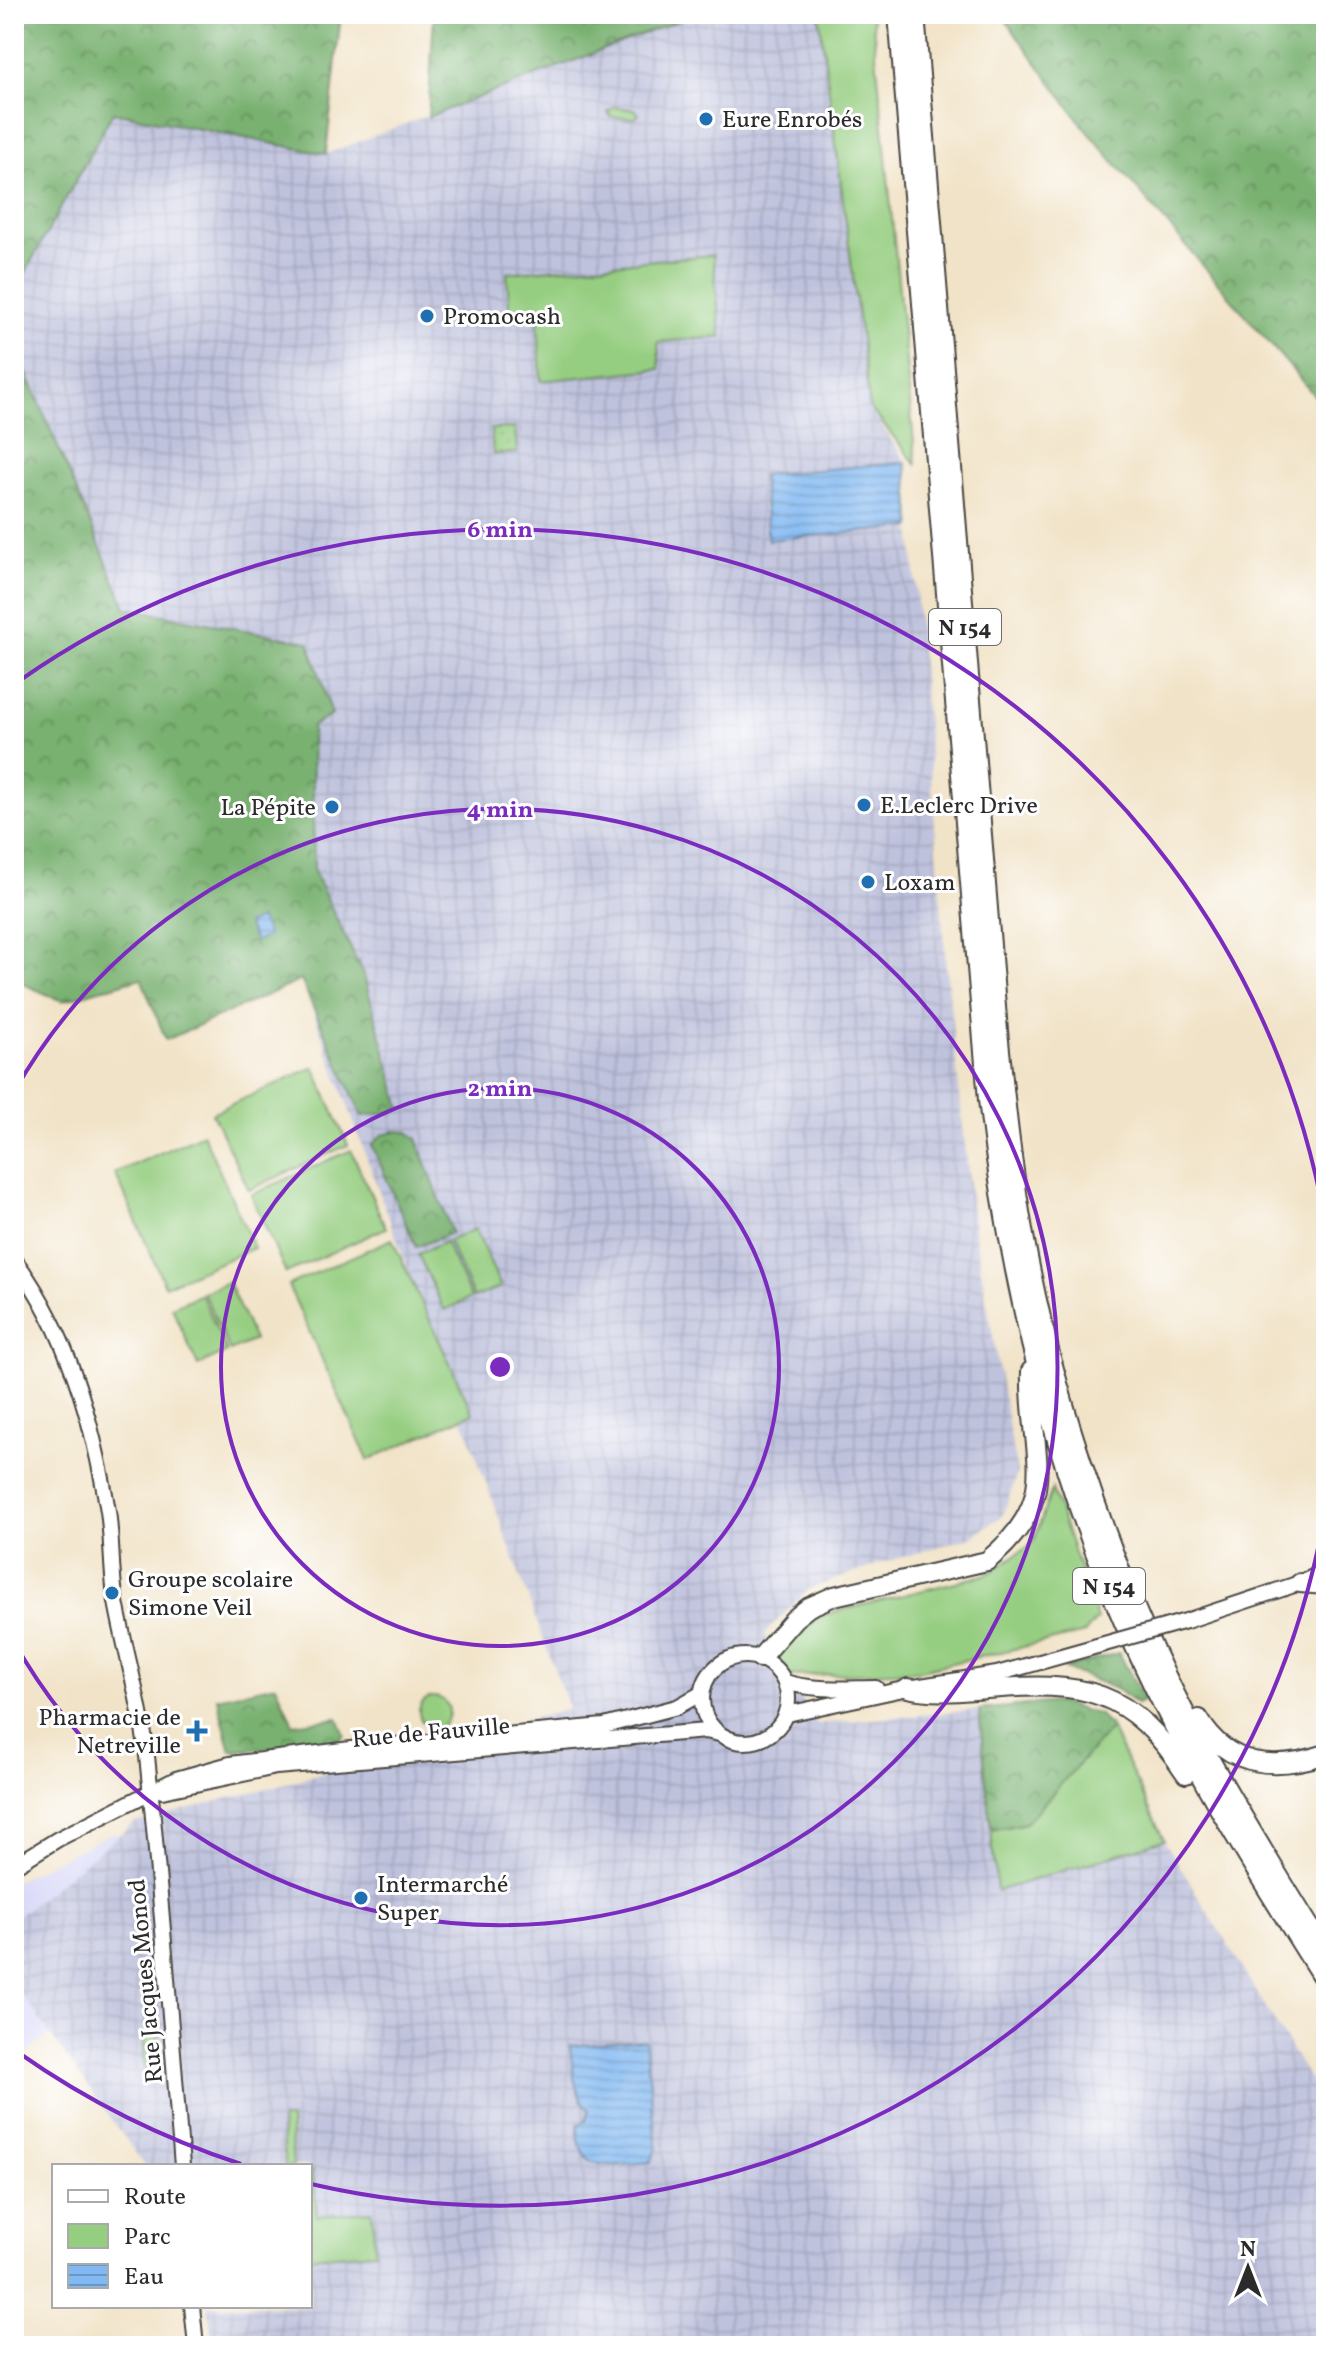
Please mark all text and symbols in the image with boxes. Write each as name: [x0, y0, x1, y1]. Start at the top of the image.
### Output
place label: Eure Enrobés: [722, 104, 862, 138]
marker: Eure Enrobés: [697, 110, 715, 128]
place label: Promocash: [443, 301, 561, 335]
marker: Promocash: [418, 307, 436, 325]
text: 6 min: [467, 514, 533, 548]
road number: N 154: [929, 609, 1001, 645]
place label: E.Leclerc Drive: [880, 790, 1038, 824]
place label: La Pépite: [220, 792, 316, 826]
text: 4 min: [467, 794, 534, 828]
marker: E.Leclerc Drive: [855, 796, 873, 814]
marker: La Pépite: [323, 798, 341, 816]
place label: Loxam: [884, 867, 955, 901]
marker: Loxam: [859, 873, 877, 891]
text: 2 min: [468, 1073, 533, 1107]
centre of rings: [486, 1353, 514, 1381]
place label: Groupe scolaire Simone Veil: [128, 1564, 293, 1626]
road number: N 154: [1073, 1568, 1145, 1604]
marker: Groupe scolaire Simone Veil: [103, 1584, 121, 1602]
place label: Pharmacie de Netreville: [39, 1702, 181, 1764]
street label: Rue de Fauville: [351, 1710, 512, 1758]
marker: Pharmacie de Netreville: [188, 1722, 206, 1740]
place label: Intermarché Super: [377, 1869, 509, 1931]
street label: Rue Jacques Monod: [121, 1877, 173, 2084]
marker: Intermarché Super: [352, 1889, 370, 1907]
legend: [52, 2164, 312, 2308]
text: Route: [124, 2181, 186, 2215]
text: Parc: [124, 2221, 171, 2255]
north arrow: [1208, 2228, 1288, 2308]
text: N: [1240, 2235, 1256, 2266]
text: Eau: [124, 2261, 164, 2295]

